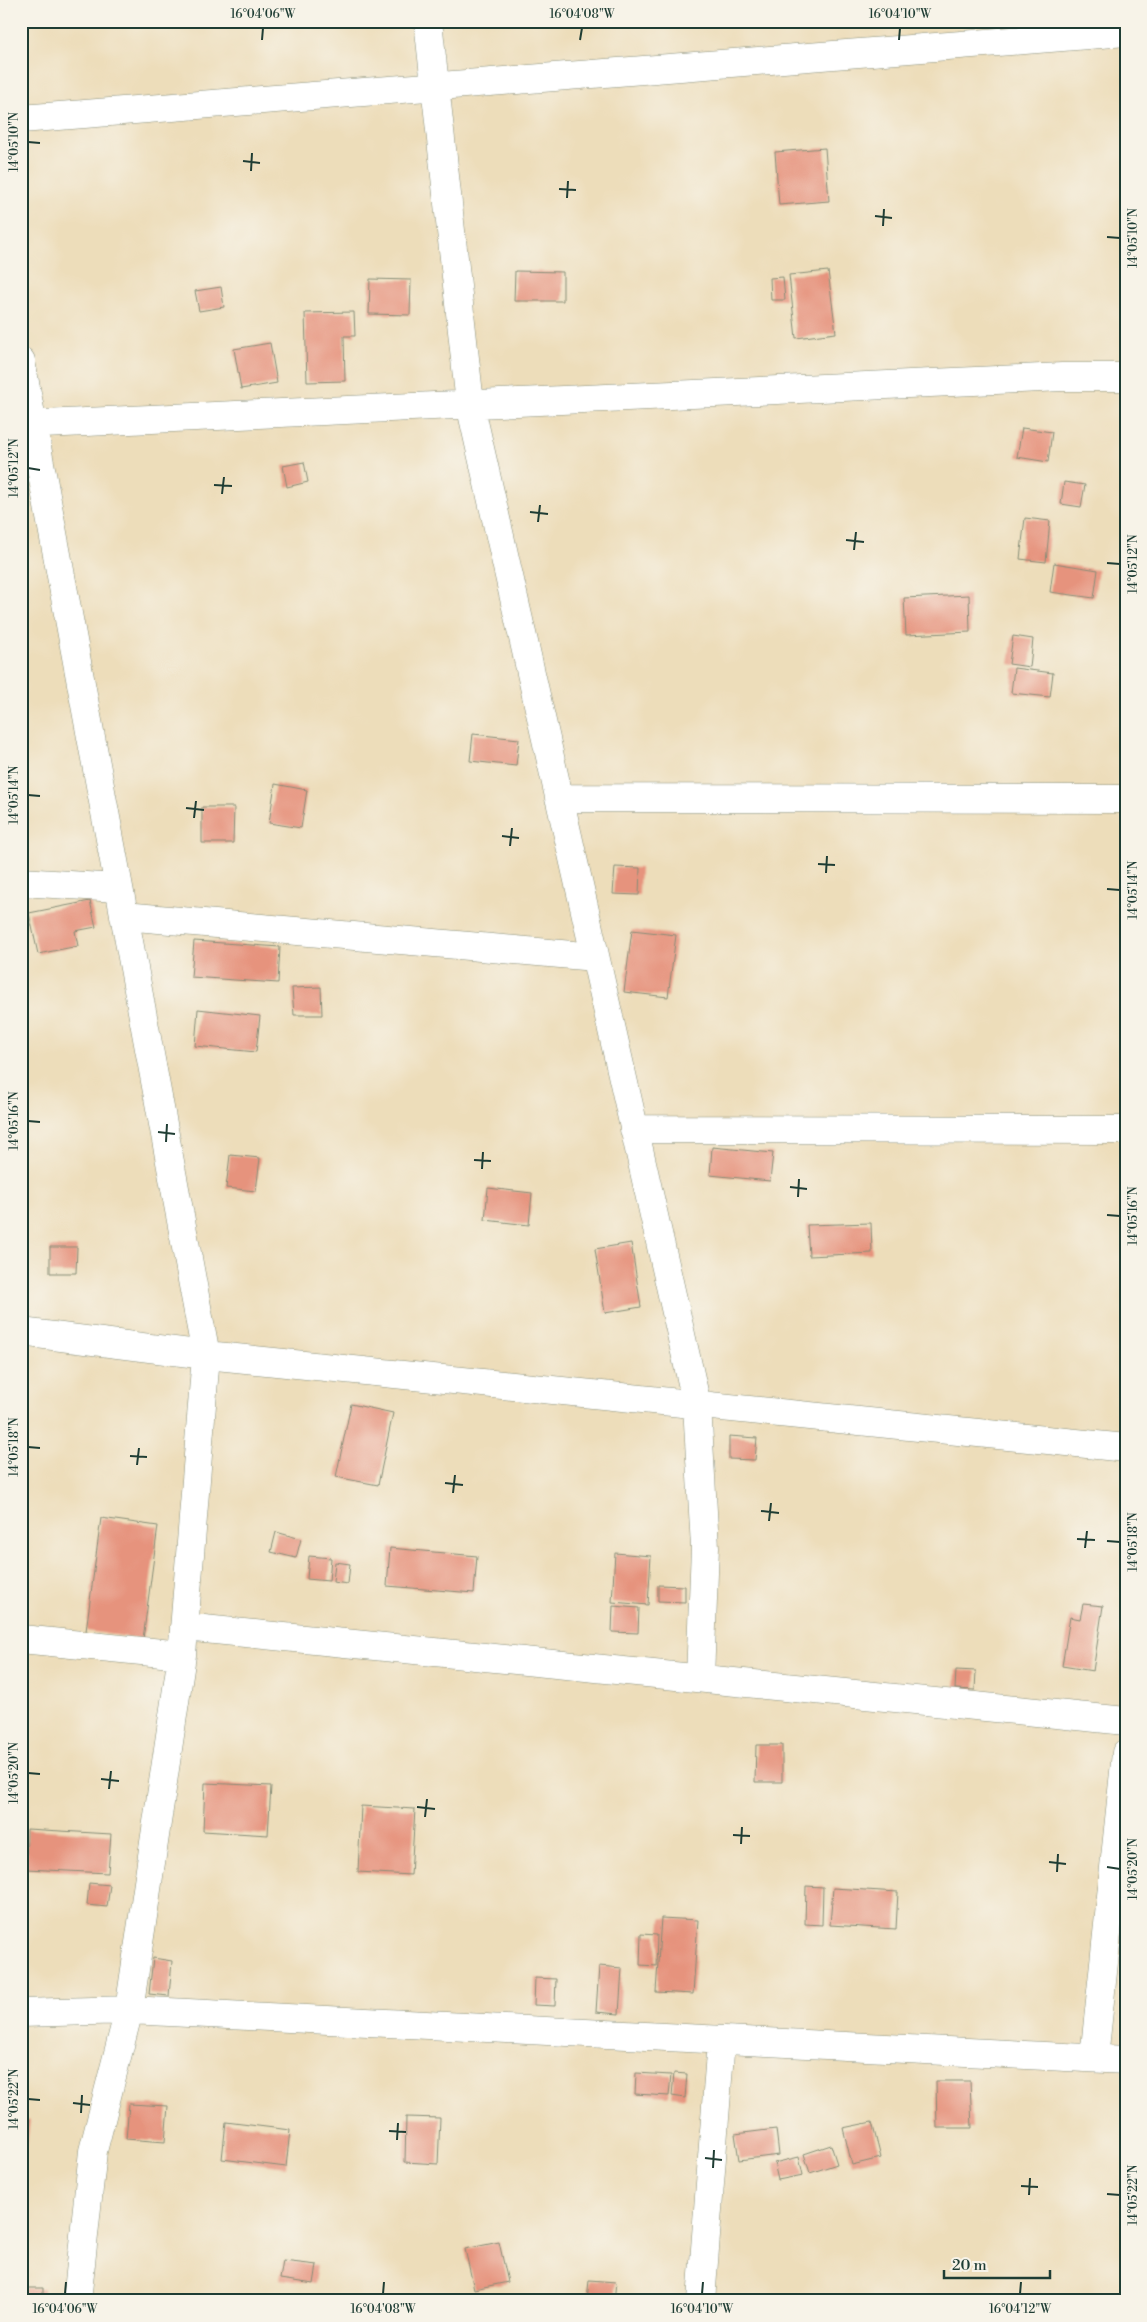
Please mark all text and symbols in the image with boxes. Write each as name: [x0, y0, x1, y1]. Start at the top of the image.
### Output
text: 16°04'06"W: [230, 7, 297, 22]
text: 16°04'08"W: [549, 7, 616, 22]
text: 16°04'10"W: [869, 7, 932, 22]
text: 14°05'10"N: [7, 112, 22, 172]
text: 14°05'10"N: [1126, 208, 1141, 268]
text: 14°05'12"N: [7, 438, 22, 498]
text: 14°05'12"N: [1126, 534, 1141, 594]
text: 14°05'14"N: [7, 765, 22, 824]
text: 14°05'14"N: [1126, 860, 1141, 919]
text: 14°05'16"N: [7, 1091, 22, 1151]
text: 14°05'16"N: [1126, 1186, 1141, 1246]
text: 14°05'18"N: [7, 1417, 22, 1477]
text: 14°05'18"N: [1126, 1512, 1141, 1572]
text: 14°05'20"N: [7, 1742, 22, 1804]
text: 14°05'20"N: [1126, 1838, 1141, 1900]
text: 14°05'22"N: [7, 2069, 22, 2129]
text: 14°05'22"N: [1126, 2165, 1141, 2225]
scale bar: [944, 2247, 1051, 2279]
text: 20 m: [952, 2256, 987, 2275]
text: 16°04'06"W: [32, 2302, 99, 2317]
text: 16°04'08"W: [350, 2302, 417, 2317]
text: 16°04'10"W: [671, 2302, 734, 2317]
text: 16°04'12"W: [989, 2302, 1052, 2317]

